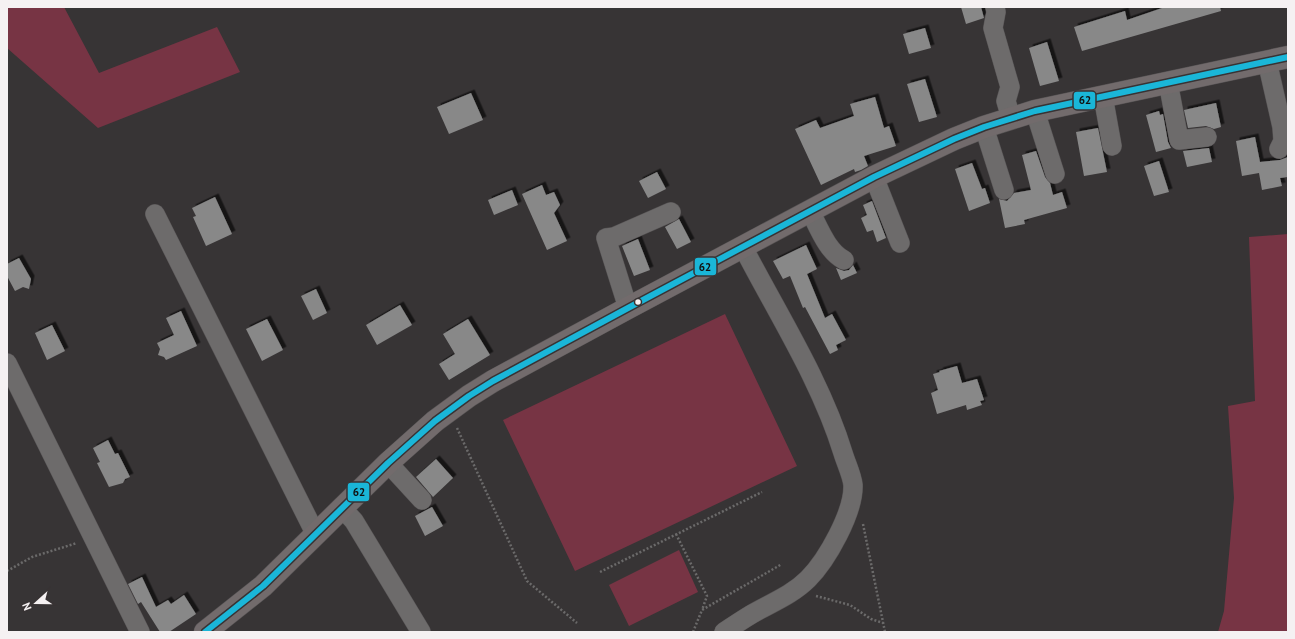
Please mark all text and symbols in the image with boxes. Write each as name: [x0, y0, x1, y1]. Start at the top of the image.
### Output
line badge: 62: [1073, 91, 1096, 110]
text: 62: [1079, 93, 1091, 107]
line badge: 62: [694, 257, 717, 276]
text: 62: [699, 260, 711, 274]
unlabelled marker: [633, 297, 643, 307]
line badge: 62: [347, 482, 370, 502]
text: 62: [353, 485, 365, 499]
north arrow: [16, 583, 56, 623]
text: N: [19, 601, 34, 612]

